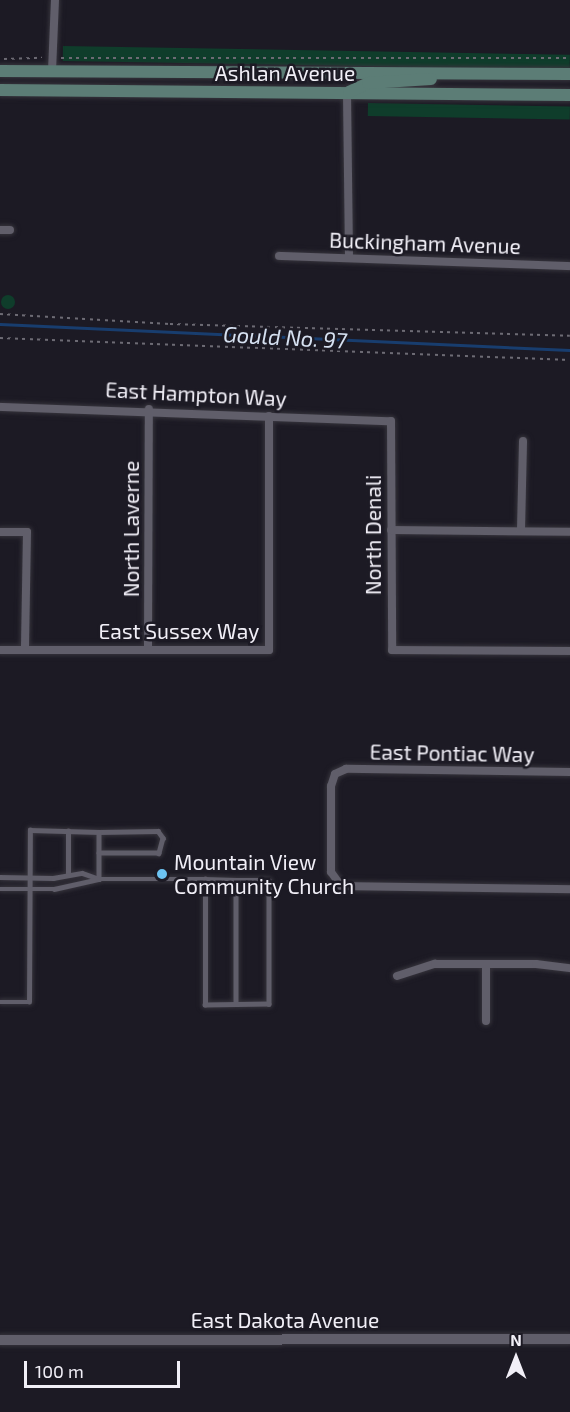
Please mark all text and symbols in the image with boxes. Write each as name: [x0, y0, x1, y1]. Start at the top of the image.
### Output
street label: Ashlan Avenue: [215, 60, 355, 86]
street label: Buckingham Avenue: [328, 227, 522, 259]
water label: Gould No. 97: [222, 321, 348, 353]
street label: East Hampton Way: [105, 377, 287, 411]
street label: North Laverne: [118, 461, 144, 597]
street label: North Denali: [360, 475, 386, 595]
street label: East Sussex Way: [98, 618, 260, 644]
street label: East Pontiac Way: [369, 739, 535, 767]
place label: Mountain View Community Church: [174, 849, 355, 899]
marker: Mountain View Community Church: [155, 867, 169, 881]
street label: East Dakota Avenue: [191, 1307, 379, 1333]
north arrow: [486, 1328, 546, 1388]
text: N: [510, 1330, 522, 1349]
scale bar: [27, 1349, 183, 1387]
text: 100 m: [35, 1360, 84, 1382]

